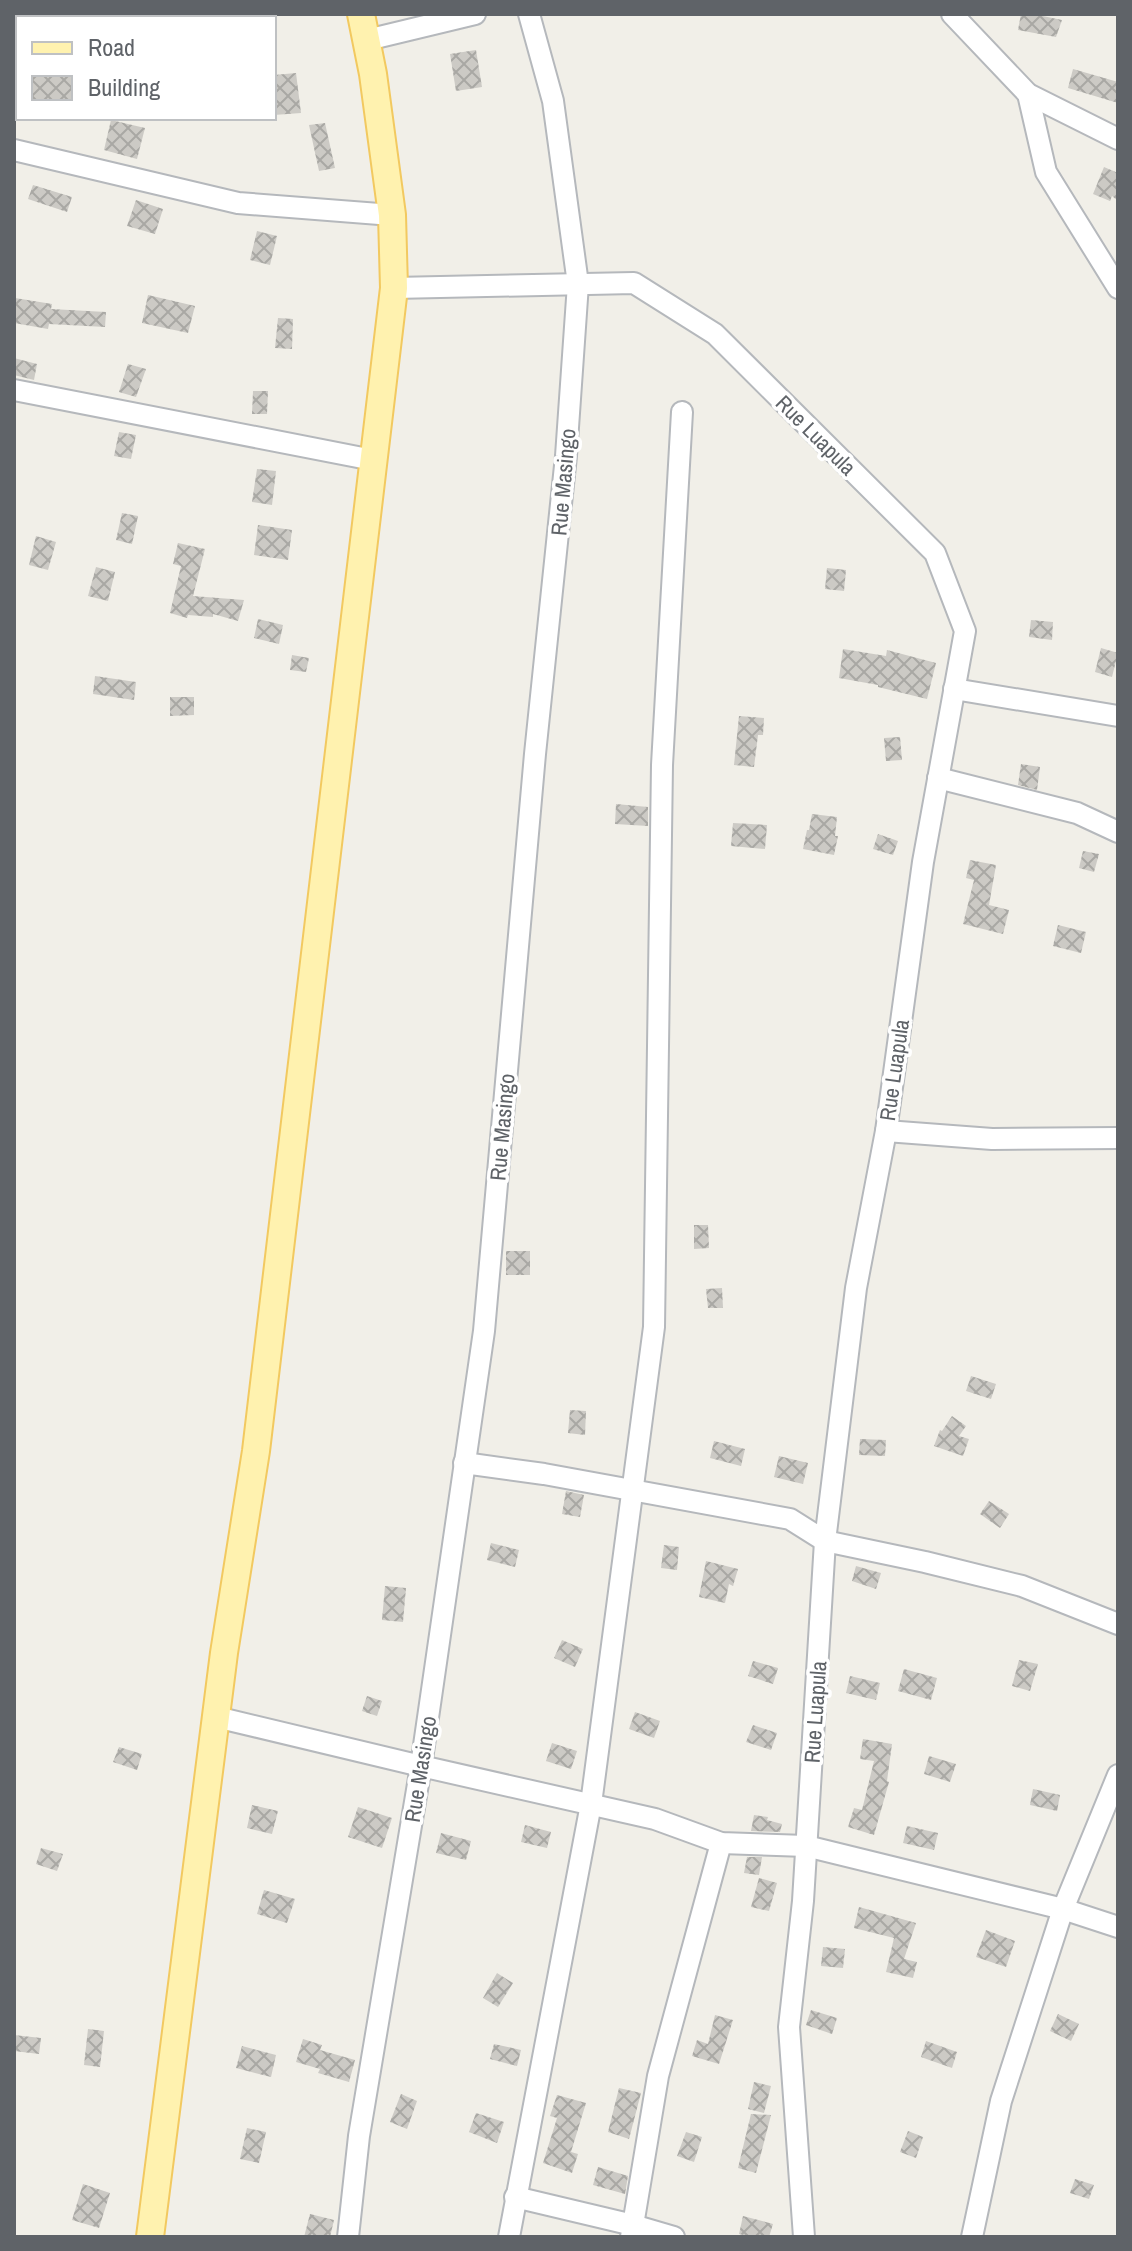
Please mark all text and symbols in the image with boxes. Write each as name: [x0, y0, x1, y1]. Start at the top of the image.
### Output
legend: [16, 16, 276, 120]
text: Road: [88, 31, 135, 63]
text: Building: [88, 71, 160, 103]
street label: Rue Luapula: [769, 388, 863, 482]
street label: Rue Masingo: [543, 427, 583, 537]
street label: Rue Luapula: [872, 1017, 916, 1123]
street label: Rue Masingo: [482, 1072, 522, 1182]
street label: Rue Luapula: [796, 1660, 834, 1764]
street label: Rue Masingo: [397, 1714, 443, 1824]

